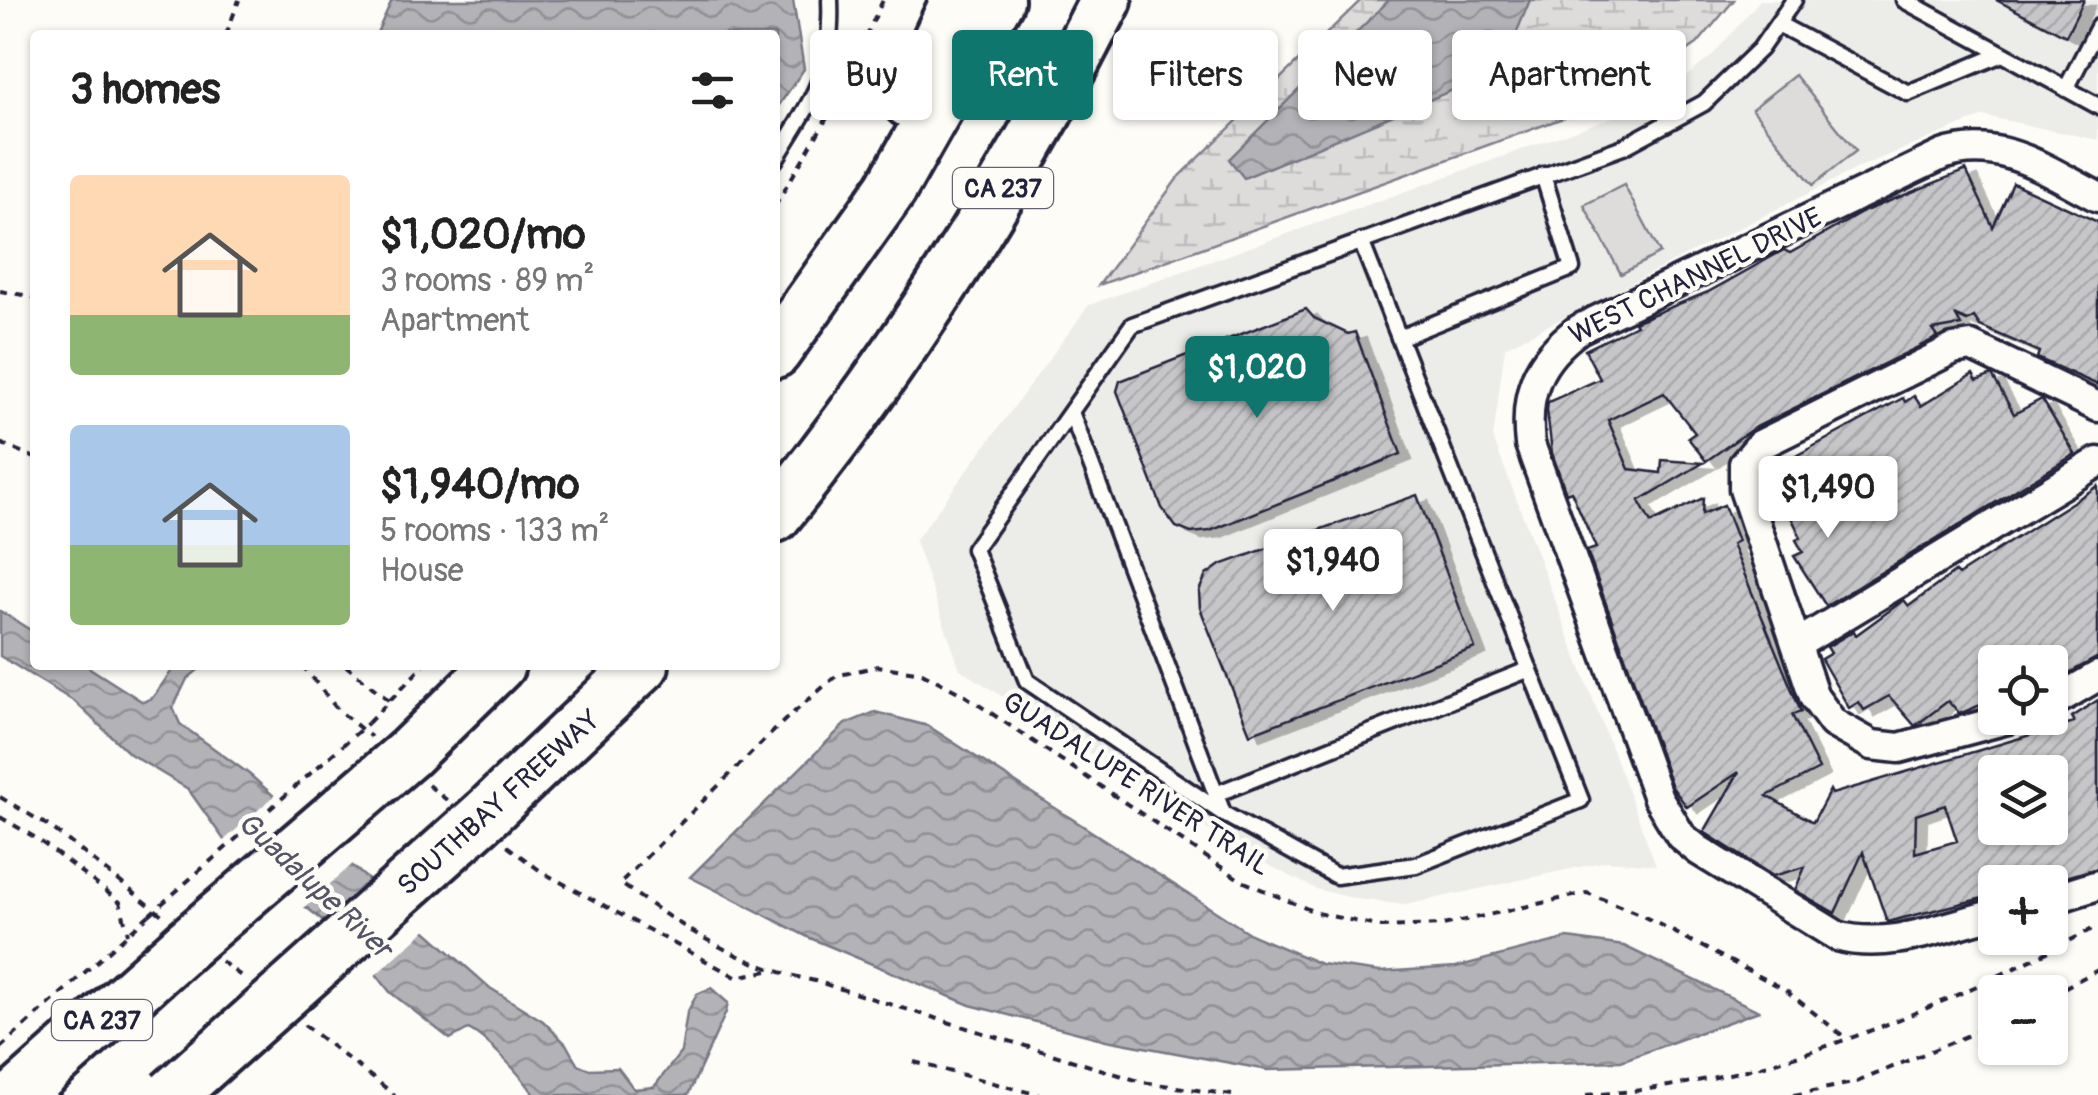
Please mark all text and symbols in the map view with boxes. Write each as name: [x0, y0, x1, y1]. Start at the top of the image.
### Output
chip: Buy: [810, 30, 932, 120]
chip: Rent: [952, 30, 1093, 120]
chip: Filters: [1113, 30, 1278, 120]
chip: New: [1298, 30, 1432, 120]
chip: Apartment: [1452, 30, 1686, 120]
icon: filters: [685, 63, 740, 118]
text: 3 homes: [70, 64, 220, 116]
road number: CA 237: [953, 168, 1053, 208]
street label: WEST CHANNEL DRIVE: [1564, 200, 1828, 353]
text: $1,020/mo: [380, 209, 586, 261]
icon: home: [150, 215, 270, 335]
text: 3 rooms · 89 m²: [380, 261, 594, 301]
text: Apartment: [380, 301, 529, 341]
pin: $1,020: [1176, 336, 1338, 421]
text: $1,020: [1207, 348, 1307, 388]
pin: $1,490: [1747, 456, 1909, 541]
text: $1,940/mo: [380, 459, 579, 511]
icon: home: [150, 465, 270, 585]
text: $1,490: [1781, 468, 1875, 508]
text: 5 rooms · 133 m²: [380, 511, 610, 551]
pin: $1,940: [1252, 529, 1414, 614]
text: $1,940: [1286, 541, 1380, 581]
text: House: [380, 551, 464, 591]
map controls: [1978, 645, 2068, 1065]
button: locate: [1978, 645, 2068, 735]
street label: GUADALUPE RIVER TRAIL: [995, 684, 1277, 884]
street label: SOUTHBAY FREEWAY: [390, 703, 608, 903]
button: layers: [1978, 755, 2068, 845]
water label: Guadalupe River: [230, 804, 402, 969]
button: +: [1978, 865, 2068, 955]
button: −: [1978, 975, 2068, 1065]
road number: CA 237: [52, 1000, 152, 1040]

